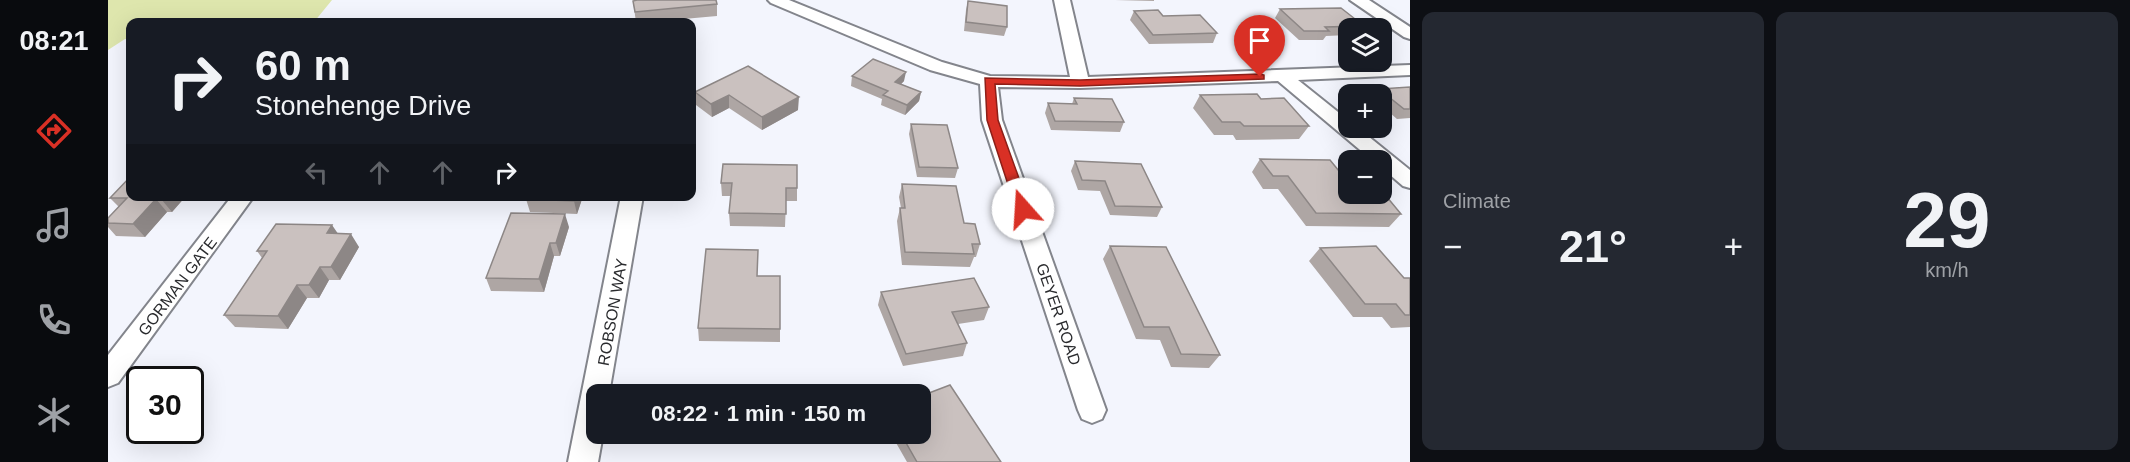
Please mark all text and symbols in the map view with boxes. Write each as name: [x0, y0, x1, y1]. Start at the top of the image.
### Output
pin: [1234, 15, 1285, 77]
map controls: [1338, 18, 1392, 204]
button: layers: [1338, 18, 1392, 72]
icon: arrive: [1243, 24, 1276, 57]
text: 08:21: [19, 26, 89, 56]
icon: right: [156, 42, 234, 120]
text: 60 m: [255, 42, 351, 89]
button: +: [1338, 84, 1392, 138]
text: Stonehenge Drive: [255, 91, 471, 121]
icon: directions: [33, 110, 75, 152]
button: −: [1338, 150, 1392, 204]
icon: left: [300, 156, 333, 189]
icon: ahead: [363, 156, 396, 189]
icon: ahead: [426, 156, 459, 189]
icon: right: [489, 156, 522, 189]
text: 29: [1904, 176, 1990, 264]
position arrow: [991, 177, 1055, 241]
text: Climate: [1443, 190, 1511, 212]
icon: music: [33, 204, 75, 246]
text: 21°: [1559, 221, 1627, 272]
text: −: [1443, 228, 1462, 265]
text: +: [1724, 228, 1743, 265]
street label: GORMAN GATE: [135, 234, 220, 339]
street label: ROBSON WAY: [595, 257, 630, 367]
text: km/h: [1925, 259, 1969, 281]
street label: GEYER ROAD: [1033, 261, 1084, 367]
icon: phone: [33, 299, 75, 341]
speed limit sign: 30: [126, 366, 204, 444]
icon: climate: [33, 394, 75, 436]
text: 08:22 · 1 min · 150 m: [651, 401, 866, 426]

